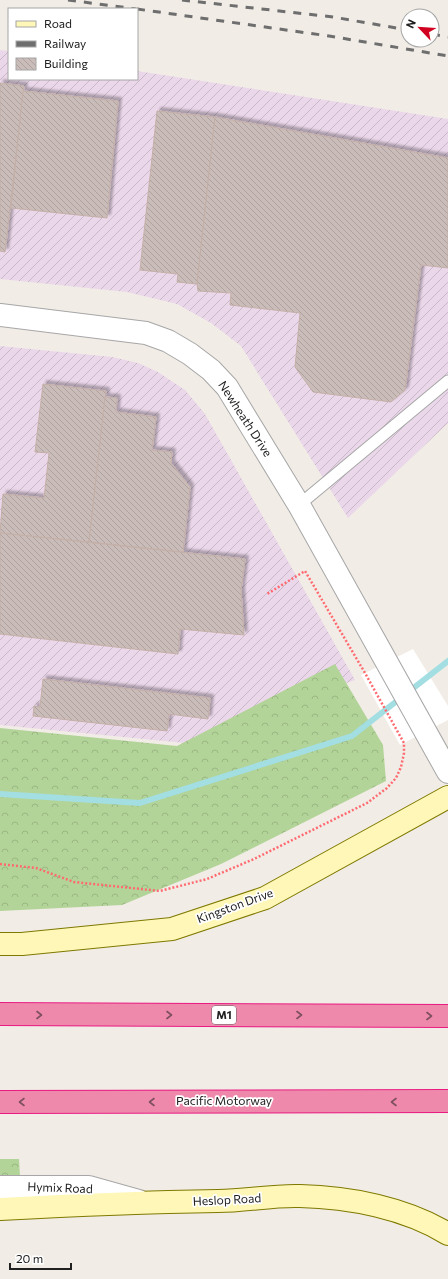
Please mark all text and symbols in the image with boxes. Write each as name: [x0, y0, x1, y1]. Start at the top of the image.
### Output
legend: [8, 8, 138, 80]
north arrow: [400, 8, 440, 48]
text: Road: [44, 16, 72, 30]
text: N: [403, 17, 418, 30]
text: Railway: [44, 36, 86, 50]
text: Building: [44, 56, 88, 70]
street label: Newheath Drive: [216, 378, 276, 459]
street label: Kingston Drive: [195, 885, 275, 925]
road number: M1: [212, 1006, 236, 1024]
one-way arrow: [36, 1011, 42, 1019]
one-way arrow: [166, 1011, 172, 1019]
one-way arrow: [296, 1011, 302, 1019]
one-way arrow: [426, 1012, 432, 1020]
street label: Pacific Motorway: [176, 1093, 272, 1107]
one-way arrow: [149, 1097, 155, 1106]
one-way arrow: [19, 1098, 25, 1106]
one-way arrow: [391, 1098, 397, 1106]
street label: Hymix Road: [27, 1179, 93, 1195]
street label: Heslop Road: [192, 1190, 262, 1208]
scale bar: [10, 1245, 71, 1271]
text: 20 m: [16, 1251, 43, 1265]

